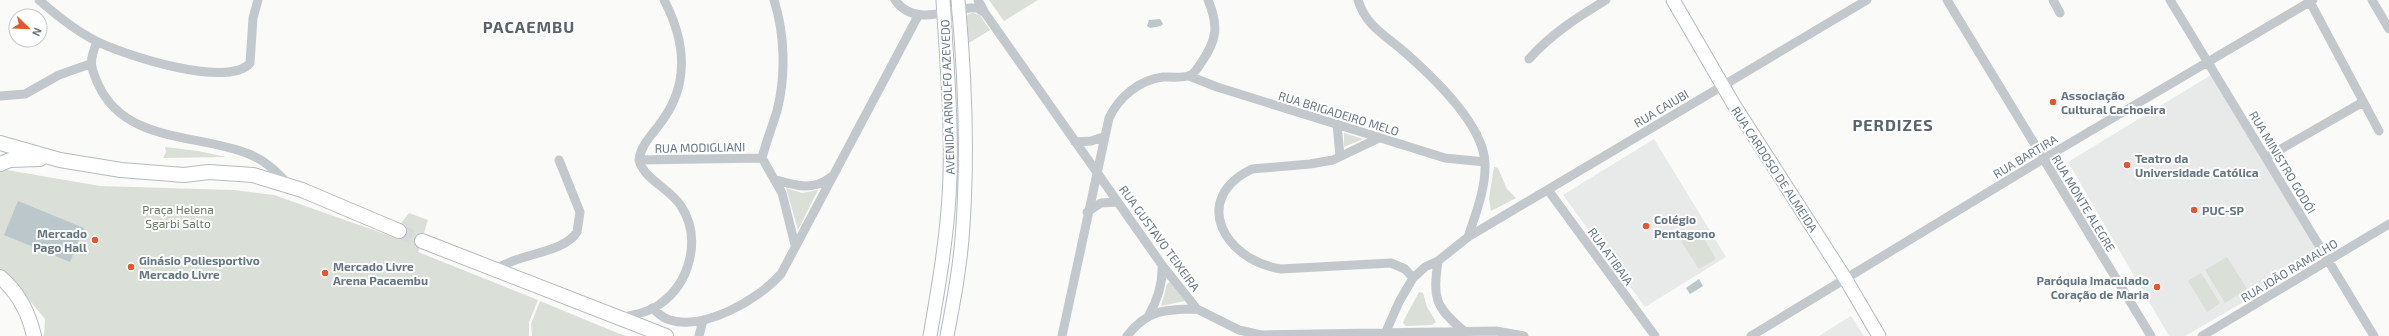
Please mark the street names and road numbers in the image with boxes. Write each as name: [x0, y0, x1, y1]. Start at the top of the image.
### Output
street label: AVENIDA ARNOLFO AZEVEDO: [937, 19, 957, 175]
street label: RUA CAIUBI: [1631, 86, 1691, 130]
street label: RUA BRIGADEIRO MELO: [1277, 88, 1401, 138]
street label: RUA CARDOSO DE ALMEIDA: [1729, 104, 1821, 235]
street label: RUA MINISTRO GODÓI: [2247, 108, 2319, 216]
street label: RUA BARTIRA: [1990, 131, 2060, 181]
street label: RUA MODIGLIANI: [654, 139, 746, 155]
street label: RUA MONTE ALEGRE: [2050, 152, 2119, 254]
street label: RUA GUSTAVO TEIXEIRA: [1117, 182, 1203, 294]
street label: RUA ATIBAIA: [1586, 225, 1637, 288]
street label: RUA JOÃO RAMALHO: [2238, 236, 2340, 304]

